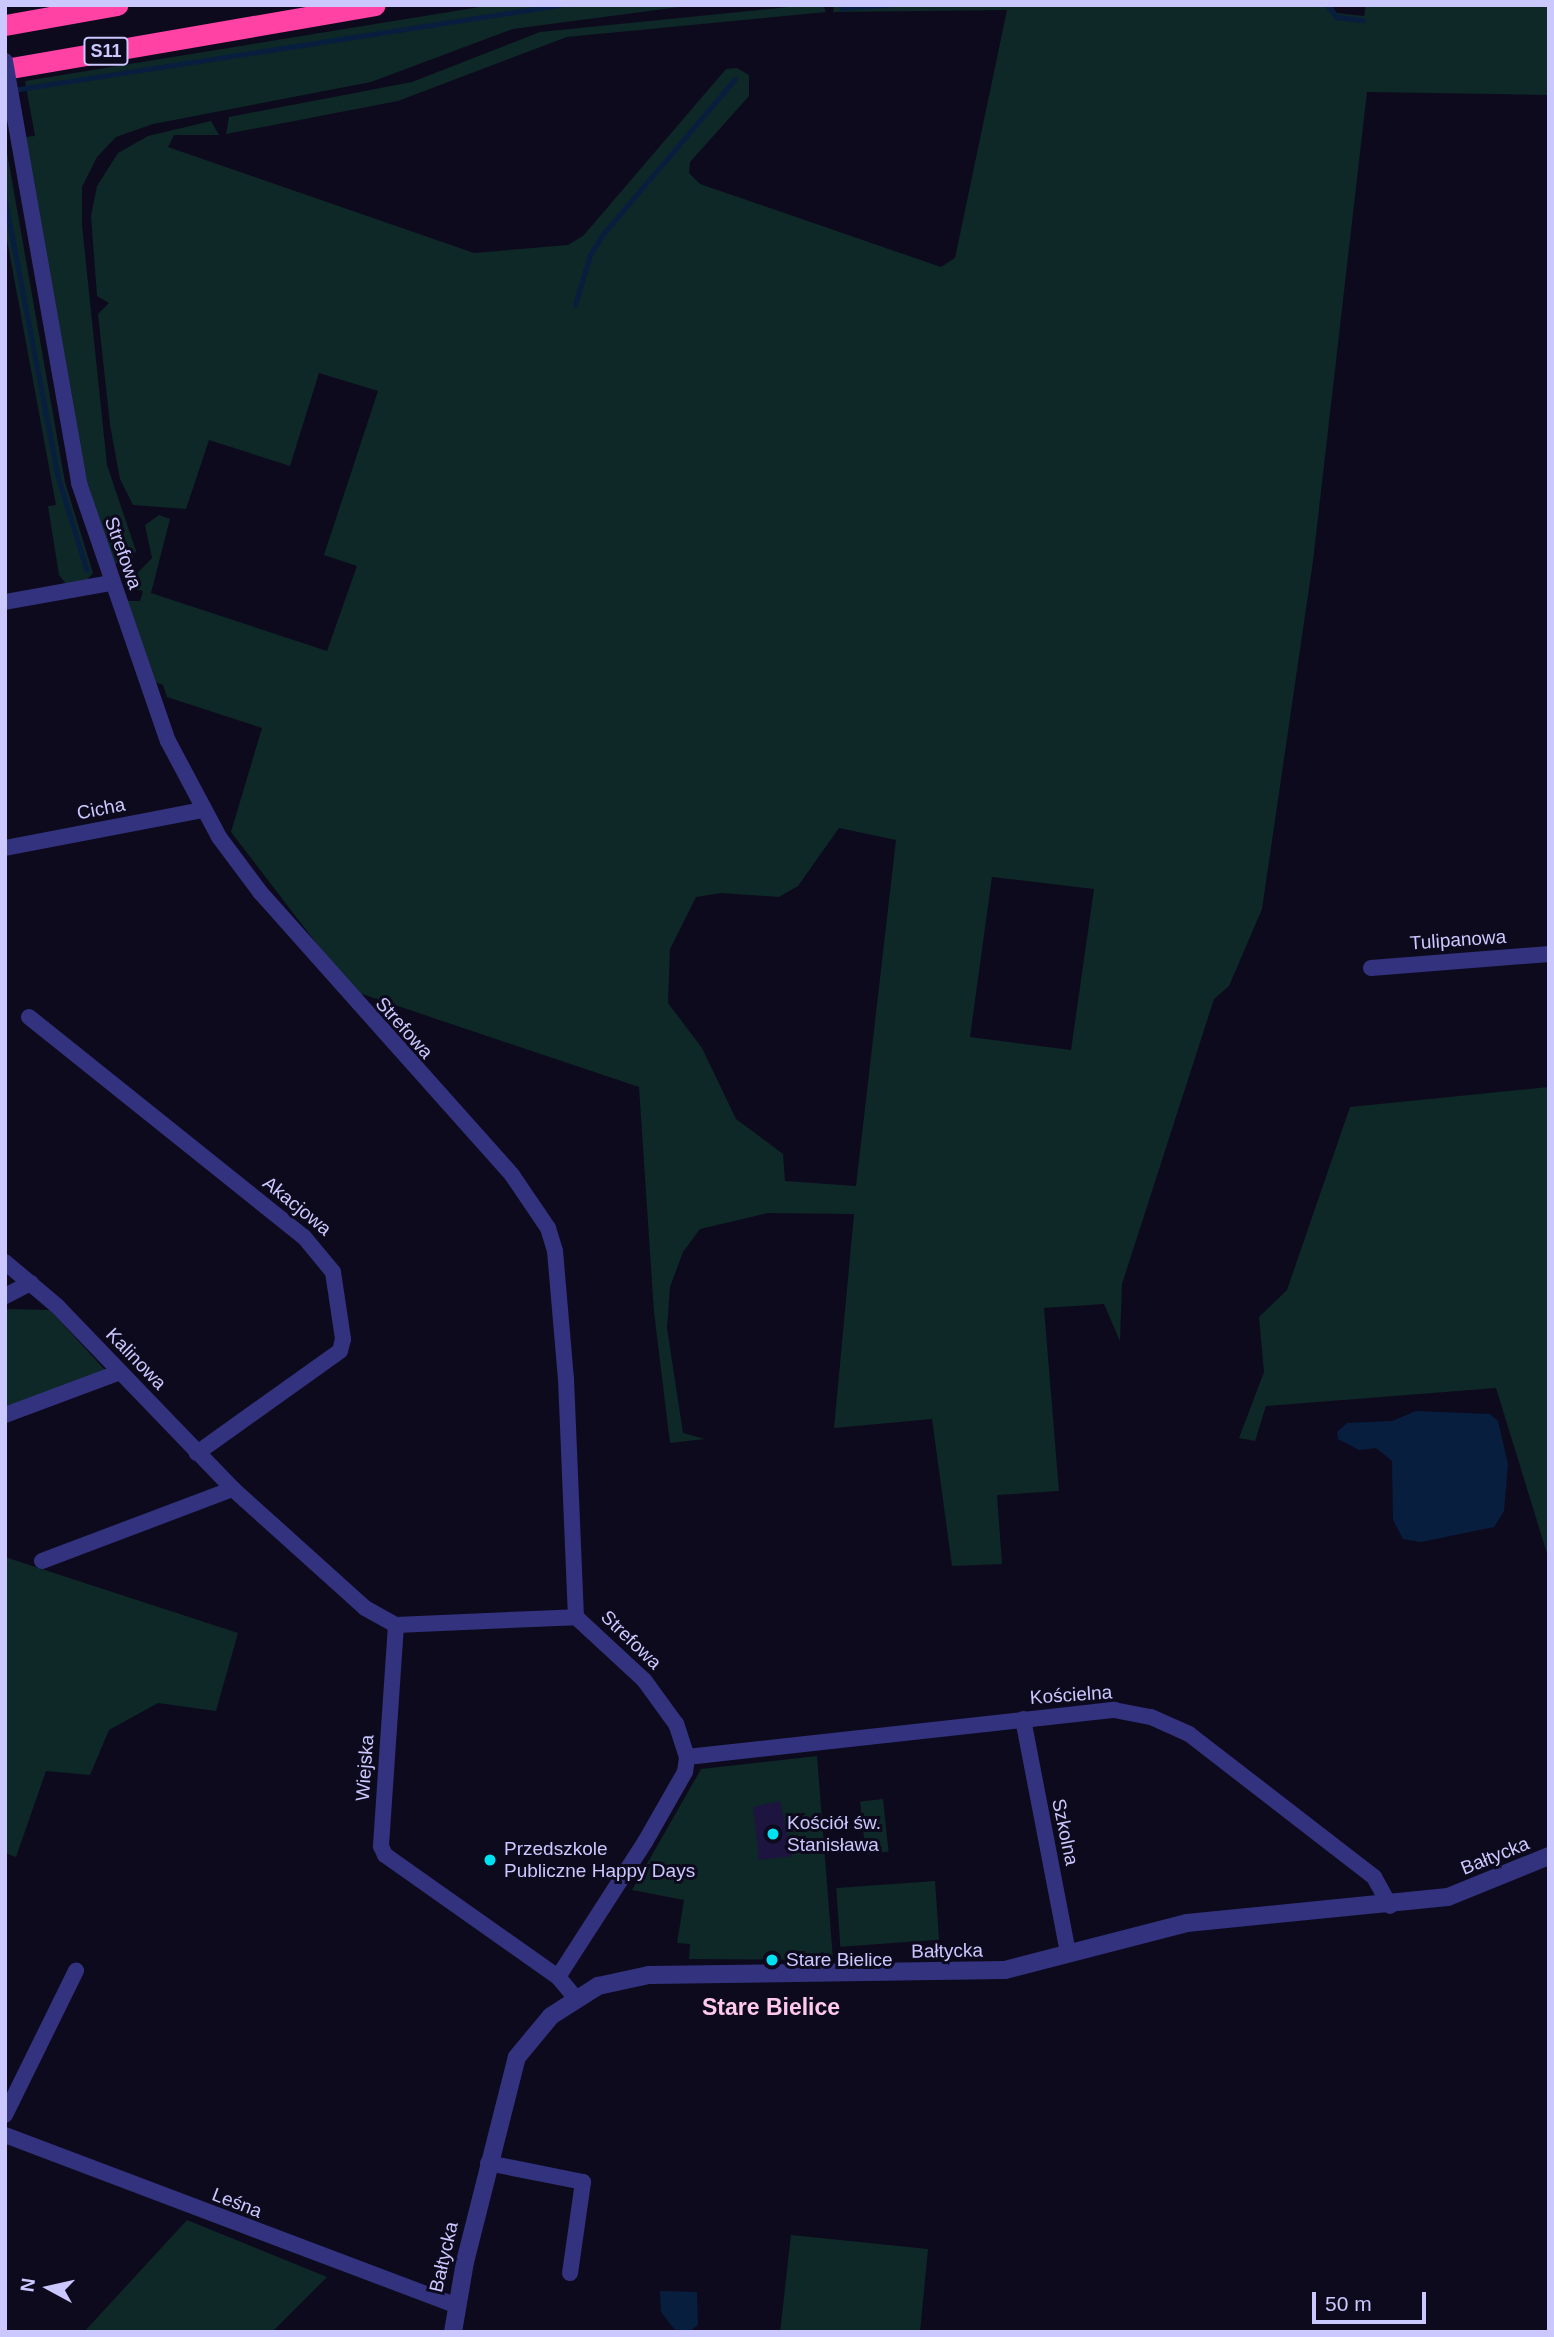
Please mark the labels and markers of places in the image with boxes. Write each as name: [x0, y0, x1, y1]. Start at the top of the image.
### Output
place label: Kościół św. Stanisława: [787, 1812, 881, 1856]
marker: Kościół św. Stanisława: [765, 1826, 781, 1842]
place label: Przedszkole Publiczne Happy Days: [504, 1838, 695, 1882]
marker: Przedszkole Publiczne Happy Days: [482, 1852, 498, 1868]
place label: Stare Bielice: [786, 1949, 893, 1971]
marker: Stare Bielice: [764, 1952, 780, 1968]

